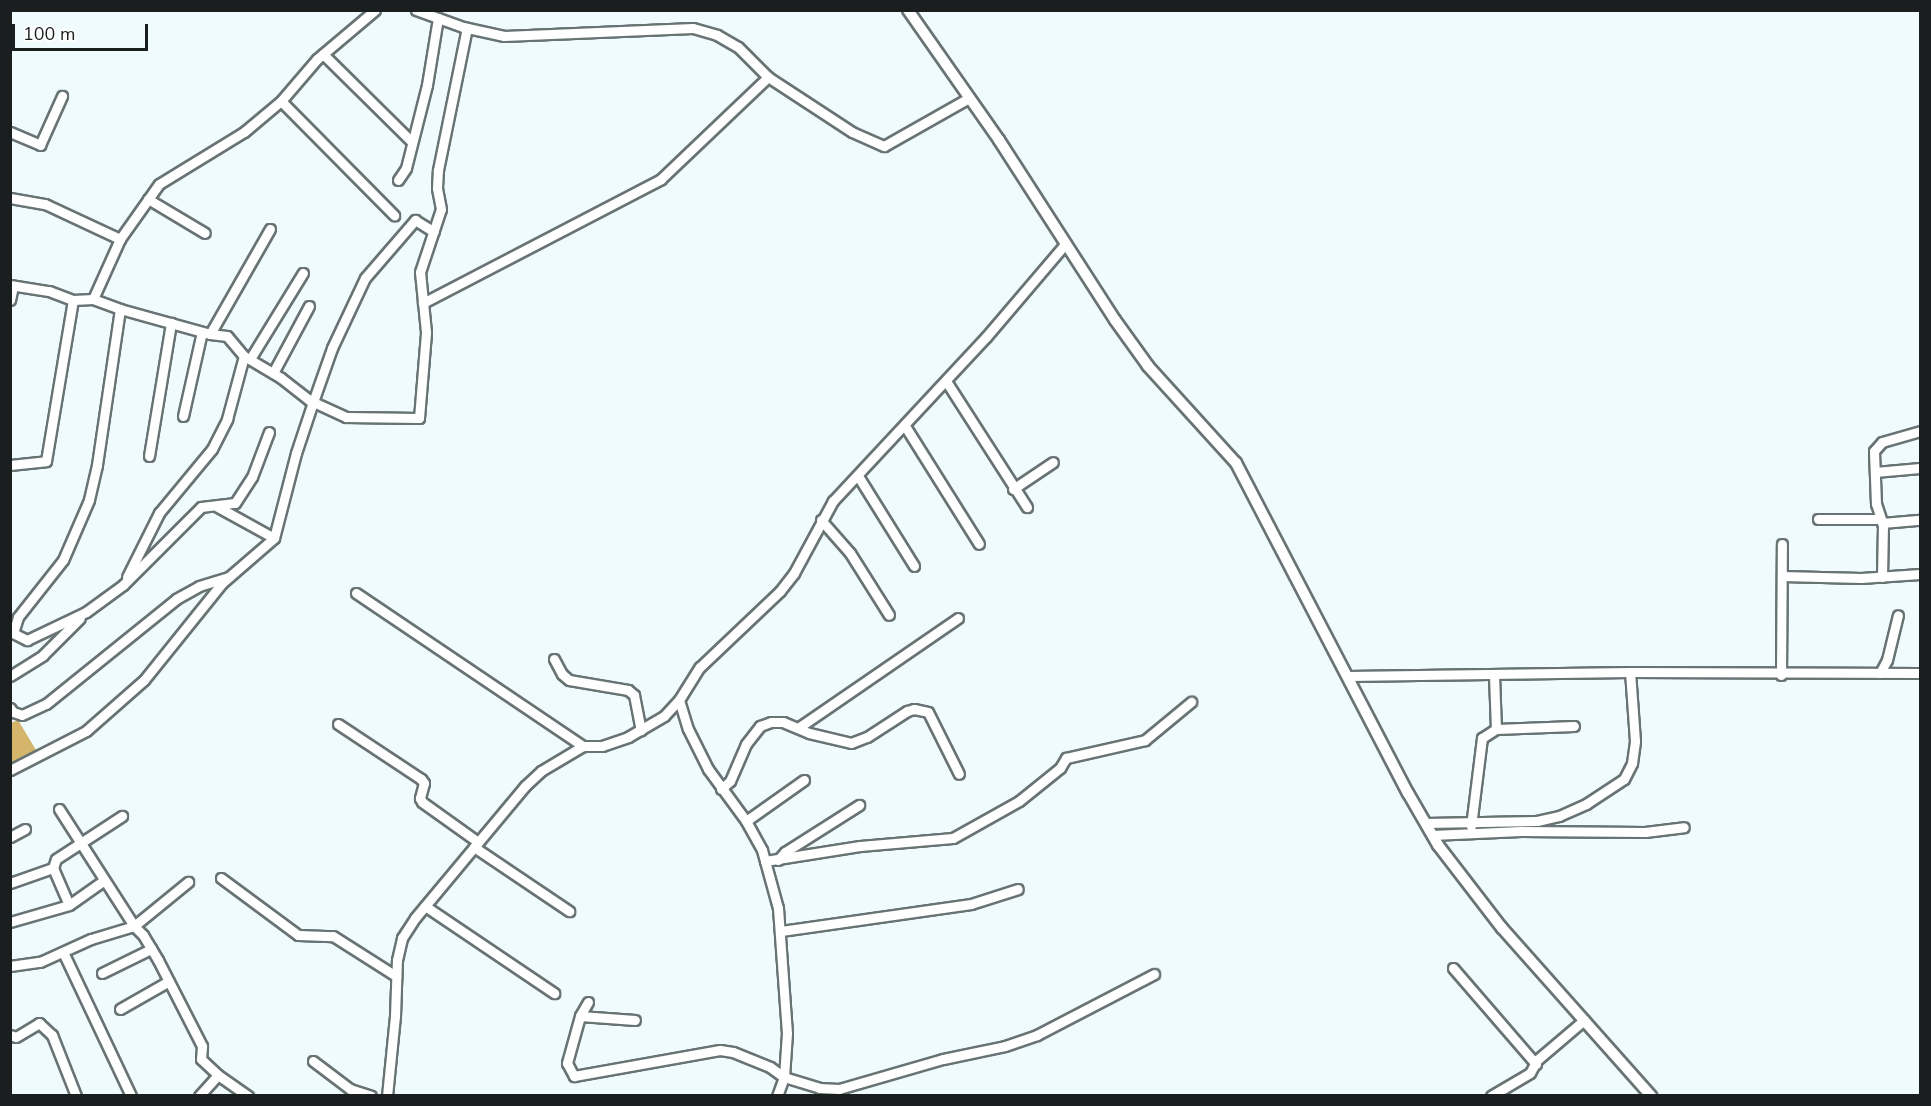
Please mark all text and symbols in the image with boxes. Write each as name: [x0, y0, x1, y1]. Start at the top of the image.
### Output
scale bar: [15, 12, 152, 50]
text: 100 m: [23, 22, 75, 46]

